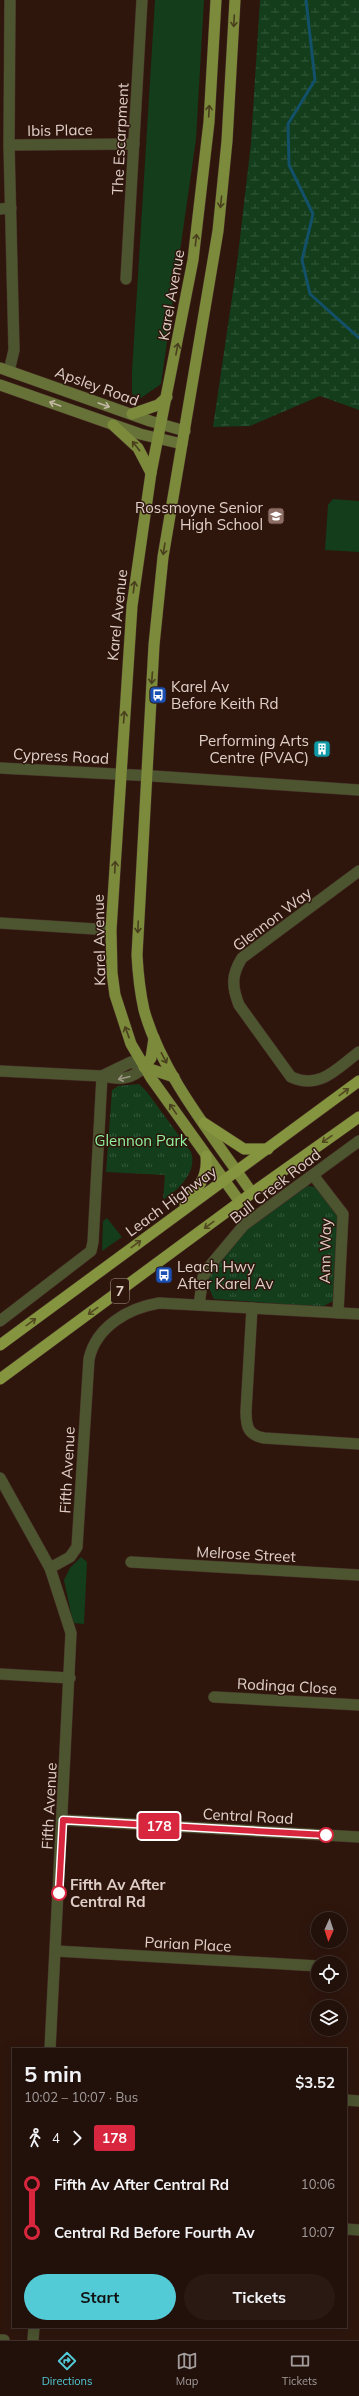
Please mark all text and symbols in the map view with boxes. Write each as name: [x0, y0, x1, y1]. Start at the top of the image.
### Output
one-way arrow: [230, 14, 237, 27]
street label: The Escarpment: [108, 82, 132, 196]
one-way arrow: [206, 105, 213, 118]
street label: Ibis Place: [27, 120, 93, 140]
one-way arrow: [217, 195, 225, 208]
one-way arrow: [192, 234, 200, 247]
street label: Karel Avenue: [154, 248, 188, 342]
one-way arrow: [173, 343, 181, 356]
street label: Apsley Road: [53, 362, 141, 410]
one-way arrow: [48, 400, 61, 407]
one-way arrow: [97, 401, 109, 409]
one-way arrow: [131, 441, 140, 452]
place label: Rossmoyne Senior High School: [135, 498, 264, 534]
school or university icon: Rossmoyne Senior High School: [266, 506, 286, 526]
one-way arrow: [160, 542, 168, 555]
street label: Karel Avenue: [103, 568, 131, 662]
one-way arrow: [130, 581, 138, 594]
one-way arrow: [148, 671, 155, 684]
place label: Karel Av Before Keith Rd: [171, 677, 278, 713]
bus stop icon: Karel Av Before Keith Rd: [148, 685, 168, 705]
one-way arrow: [120, 711, 127, 724]
place label: Performing Arts Centre (PVAC): [199, 731, 309, 767]
building icon: Performing Arts Centre (PVAC): [312, 739, 332, 759]
street label: Cypress Road: [13, 744, 109, 768]
one-way arrow: [111, 861, 118, 874]
street label: Glennon Way: [229, 883, 315, 955]
street label: Karel Avenue: [89, 894, 109, 986]
one-way arrow: [134, 920, 142, 933]
one-way arrow: [122, 1027, 130, 1039]
one-way arrow: [161, 1051, 168, 1063]
one-way arrow: [118, 1075, 131, 1082]
one-way arrow: [338, 1088, 349, 1096]
one-way arrow: [169, 1104, 177, 1115]
park label: Glennon Park: [94, 1131, 188, 1150]
one-way arrow: [322, 1135, 333, 1143]
street label: Bull Creek Road: [226, 1145, 324, 1227]
street label: Leach Highway: [122, 1162, 220, 1240]
street label: Ann Way: [315, 1218, 335, 1284]
one-way arrow: [204, 1221, 215, 1229]
one-way arrow: [130, 1240, 141, 1249]
place label: Leach Hwy After Karel Av: [177, 1257, 273, 1293]
bus stop icon: Leach Hwy After Karel Av: [154, 1265, 174, 1285]
road number: 7: [111, 1279, 129, 1303]
one-way arrow: [88, 1306, 99, 1315]
one-way arrow: [26, 1318, 37, 1326]
street label: Fifth Avenue: [55, 1426, 79, 1514]
street label: Melrose Street: [196, 1542, 296, 1566]
street label: Rodinga Close: [237, 1674, 337, 1698]
street label: Fifth Avenue: [37, 1762, 61, 1850]
street label: Central Road: [202, 1804, 294, 1828]
line badge: 178: [136, 1813, 182, 1839]
text: 178: [146, 1817, 172, 1835]
unlabelled marker: [318, 1827, 334, 1843]
place label: Fifth Av After Central Rd: [70, 1875, 166, 1911]
marker: Fifth Av After Central Rd: [51, 1885, 67, 1901]
north arrow: [311, 1912, 347, 1948]
map controls: [311, 1912, 347, 2036]
street label: Parian Place: [144, 1932, 232, 1956]
button: locate: [311, 1956, 347, 1992]
button: layers: [311, 2000, 347, 2036]
text: 5 min: [24, 2060, 82, 2088]
text: $3.52: [295, 2073, 335, 2092]
text: 10:02 – 10:07 · Bus: [24, 2089, 138, 2105]
icon: walk: [24, 2127, 46, 2149]
icon: forward: [66, 2127, 88, 2149]
text: 178: [102, 2129, 127, 2147]
text: 4: [52, 2130, 60, 2146]
text: Fifth Av After Central Rd: [54, 2175, 229, 2194]
text: 10:06: [301, 2176, 335, 2192]
text: Central Rd Before Fourth Av: [54, 2223, 255, 2242]
text: 10:07: [301, 2224, 335, 2240]
button: Start: [24, 2274, 176, 2320]
button: Tickets: [184, 2274, 335, 2320]
tab: Directions: [42, 2350, 93, 2388]
tab: Map: [176, 2350, 198, 2388]
tab: Tickets: [282, 2350, 317, 2388]

